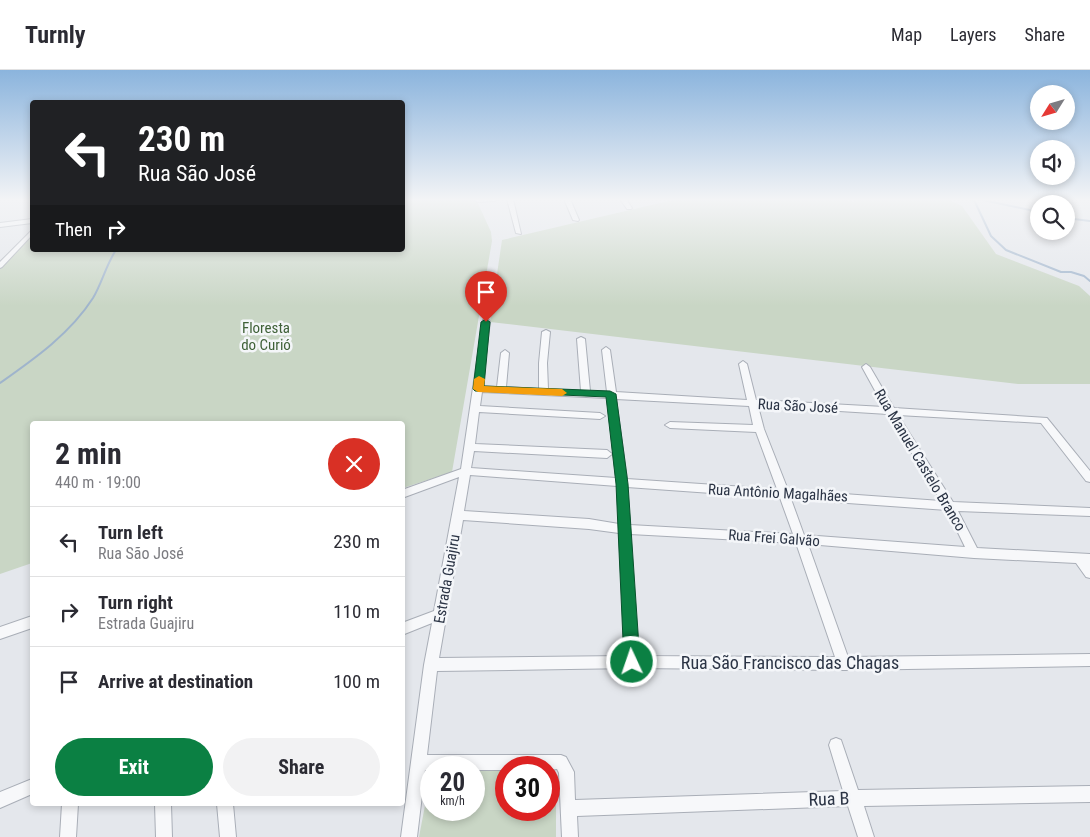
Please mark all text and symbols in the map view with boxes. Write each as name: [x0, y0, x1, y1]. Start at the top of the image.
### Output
text: Turnly: [25, 21, 86, 49]
text: Map: [891, 24, 922, 45]
text: Layers: [950, 24, 997, 45]
text: Share: [1025, 24, 1065, 45]
north arrow: [1030, 85, 1075, 130]
map controls: [1030, 85, 1075, 240]
text: 230 m: [138, 119, 225, 160]
icon: left: [55, 120, 120, 185]
button: sound: [1030, 140, 1075, 185]
text: Rua São José: [138, 161, 256, 186]
button: search: [1030, 195, 1075, 240]
icon: right: [102, 215, 130, 243]
text: Then: [55, 218, 92, 241]
pin: [465, 271, 507, 322]
icon: arrive: [472, 278, 500, 306]
park label: Floresta do Curió: [241, 319, 291, 354]
street label: Rua Manuel Castelo Branco: [870, 386, 970, 534]
street label: Rua São José: [757, 395, 839, 417]
text: 2 min: [55, 436, 122, 471]
button: close: [328, 438, 380, 490]
text: 440 m · 19:00: [55, 473, 141, 492]
street label: Rua Antônio Magalhães: [708, 480, 849, 506]
text: Turn left: [98, 521, 163, 544]
street label: Rua Frei Galvão: [728, 526, 820, 550]
icon: left: [55, 528, 83, 556]
text: 230 m: [333, 530, 380, 553]
street label: Estrada Guajiru: [430, 533, 464, 625]
text: Rua São José: [98, 544, 184, 563]
text: Turn right: [98, 591, 173, 614]
icon: right: [55, 598, 83, 626]
text: 110 m: [333, 600, 380, 623]
text: Estrada Guajiru: [98, 614, 194, 633]
position arrow: [605, 635, 657, 687]
street label: Rua São Francisco das Chagas: [681, 652, 899, 673]
icon: arrive: [55, 668, 83, 696]
text: Arrive at destination: [98, 670, 253, 693]
text: 100 m: [333, 670, 380, 693]
button: Exit: [55, 738, 213, 796]
button: Share: [223, 738, 380, 796]
speed limit sign: 30: [495, 756, 560, 821]
text: 20: [440, 768, 465, 797]
street label: Rua B: [808, 787, 850, 810]
text: km/h: [440, 794, 465, 808]

